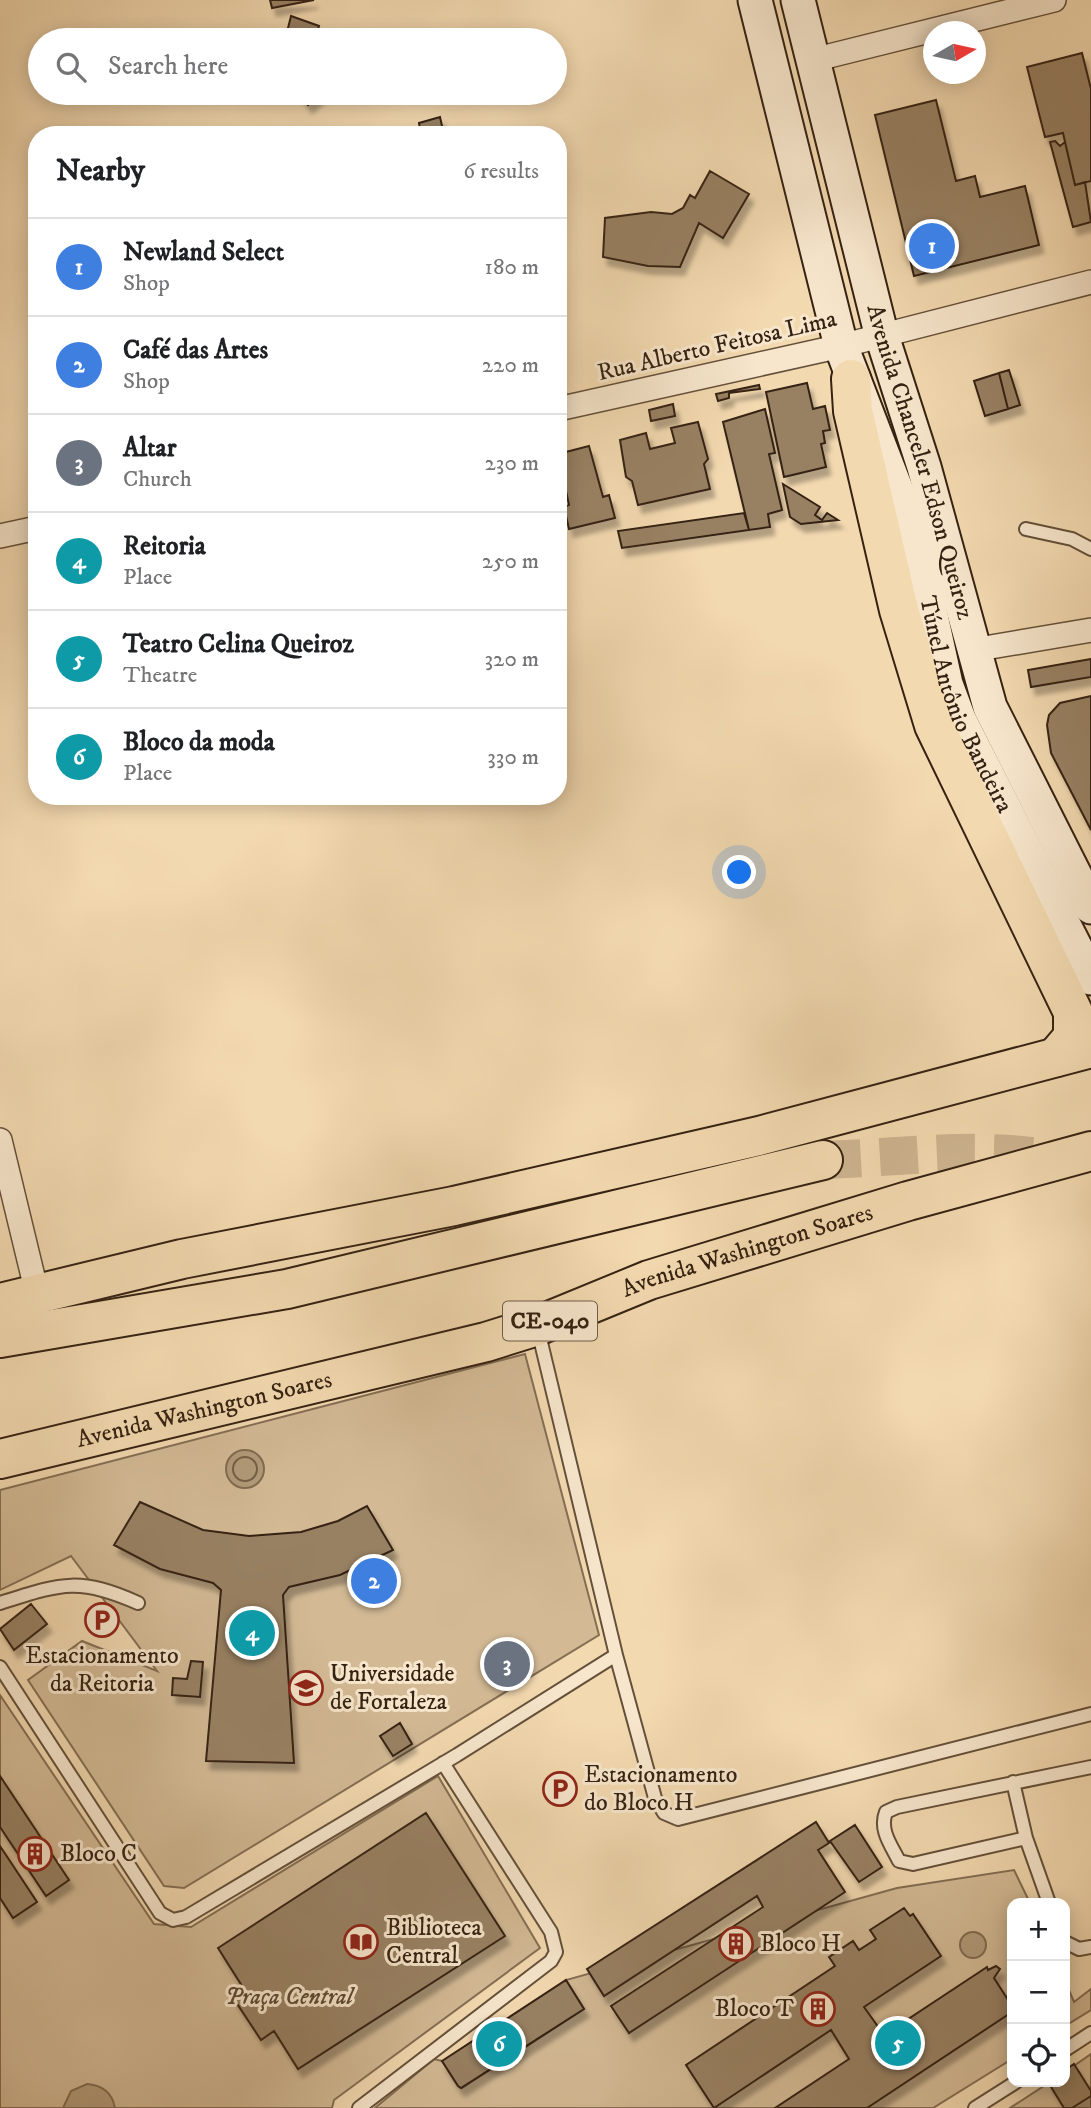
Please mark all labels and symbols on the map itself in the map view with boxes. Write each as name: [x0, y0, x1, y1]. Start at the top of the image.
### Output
north arrow: [923, 21, 986, 84]
pin: 1: [909, 220, 955, 272]
street label: Avenida Chanceler Edson Queiroz: [860, 302, 980, 623]
street label: Rua Alberto Feitosa Lima: [594, 304, 840, 388]
street label: Túnel Antônio Bandeira: [912, 593, 1020, 819]
your location: [722, 855, 756, 889]
street label: Avenida Washington Soares: [617, 1198, 877, 1305]
road number: CE-040: [503, 1302, 597, 1340]
street label: Avenida Washington Soares: [74, 1365, 335, 1455]
pin: 2: [351, 1555, 397, 1607]
parking icon: Estacionamento da Reitoria: [83, 1601, 121, 1639]
pin: 4: [229, 1607, 275, 1659]
pin: 3: [484, 1638, 530, 1690]
place label: Estacionamento da Reitoria: [25, 1641, 179, 1699]
place label: Universidade de Fortaleza: [330, 1659, 454, 1717]
school or university icon: Universidade de Fortaleza: [287, 1669, 325, 1707]
place label: Estacionamento do Bloco H: [584, 1760, 737, 1818]
parking icon: Estacionamento do Bloco H: [541, 1770, 579, 1808]
building icon: Bloco C: [16, 1835, 54, 1873]
place label: Bloco C: [60, 1839, 137, 1869]
place label: Biblioteca Central: [386, 1913, 482, 1971]
library icon: Biblioteca Central: [342, 1923, 380, 1961]
building icon: Bloco H: [717, 1925, 755, 1963]
place label: Bloco H: [760, 1929, 841, 1959]
park label: Praça Central: [225, 1982, 356, 2012]
building icon: Bloco T: [799, 1990, 837, 2028]
place label: Bloco T: [715, 1994, 794, 2024]
pin: 5: [875, 2017, 921, 2069]
pin: 6: [476, 2018, 522, 2070]

